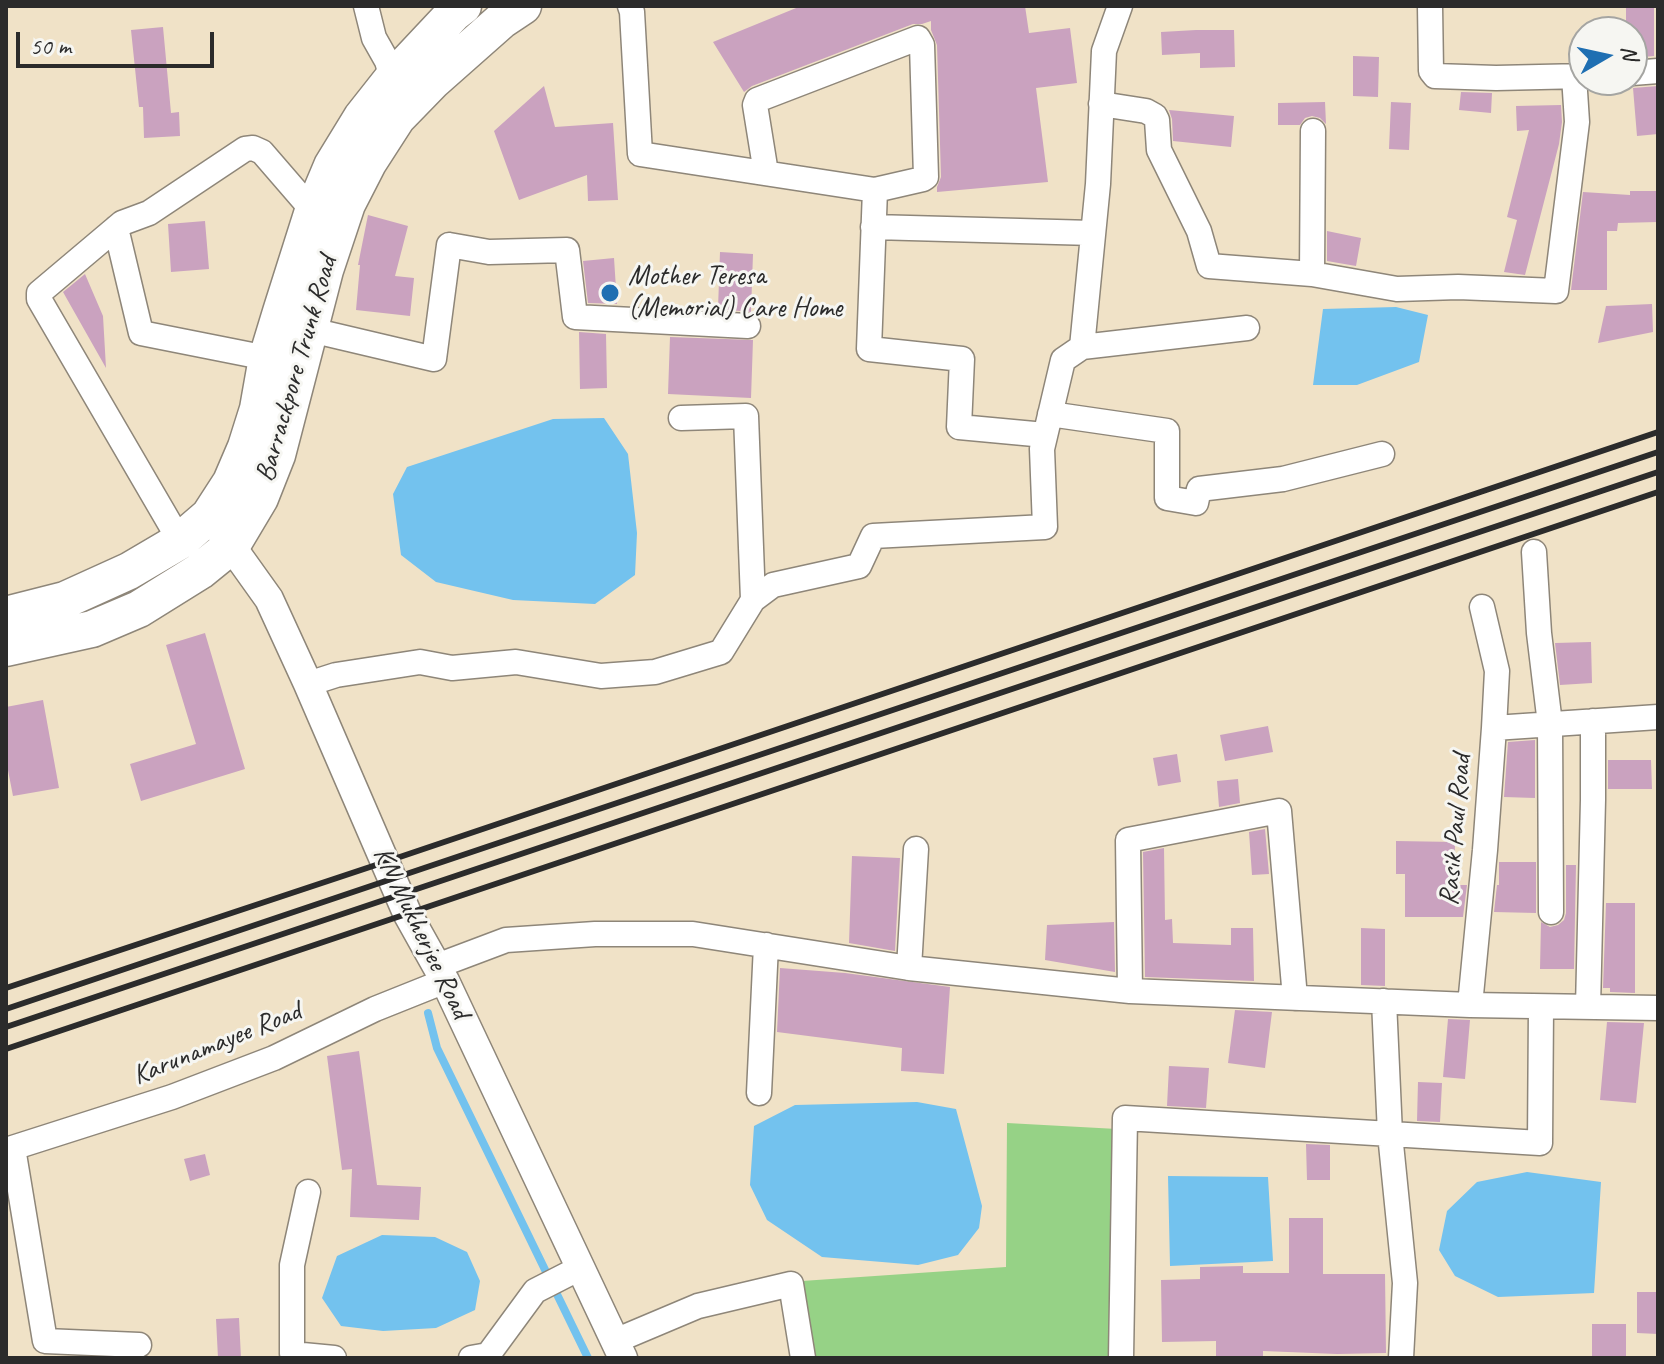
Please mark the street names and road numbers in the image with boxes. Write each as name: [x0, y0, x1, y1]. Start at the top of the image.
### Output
street label: Barrackpore Trunk Road: [249, 252, 345, 486]
street label: Rasik Paul Road: [1433, 753, 1479, 907]
street label: KN Mukherjee Road: [365, 842, 477, 1024]
street label: Karunamayee Road: [128, 995, 306, 1093]

